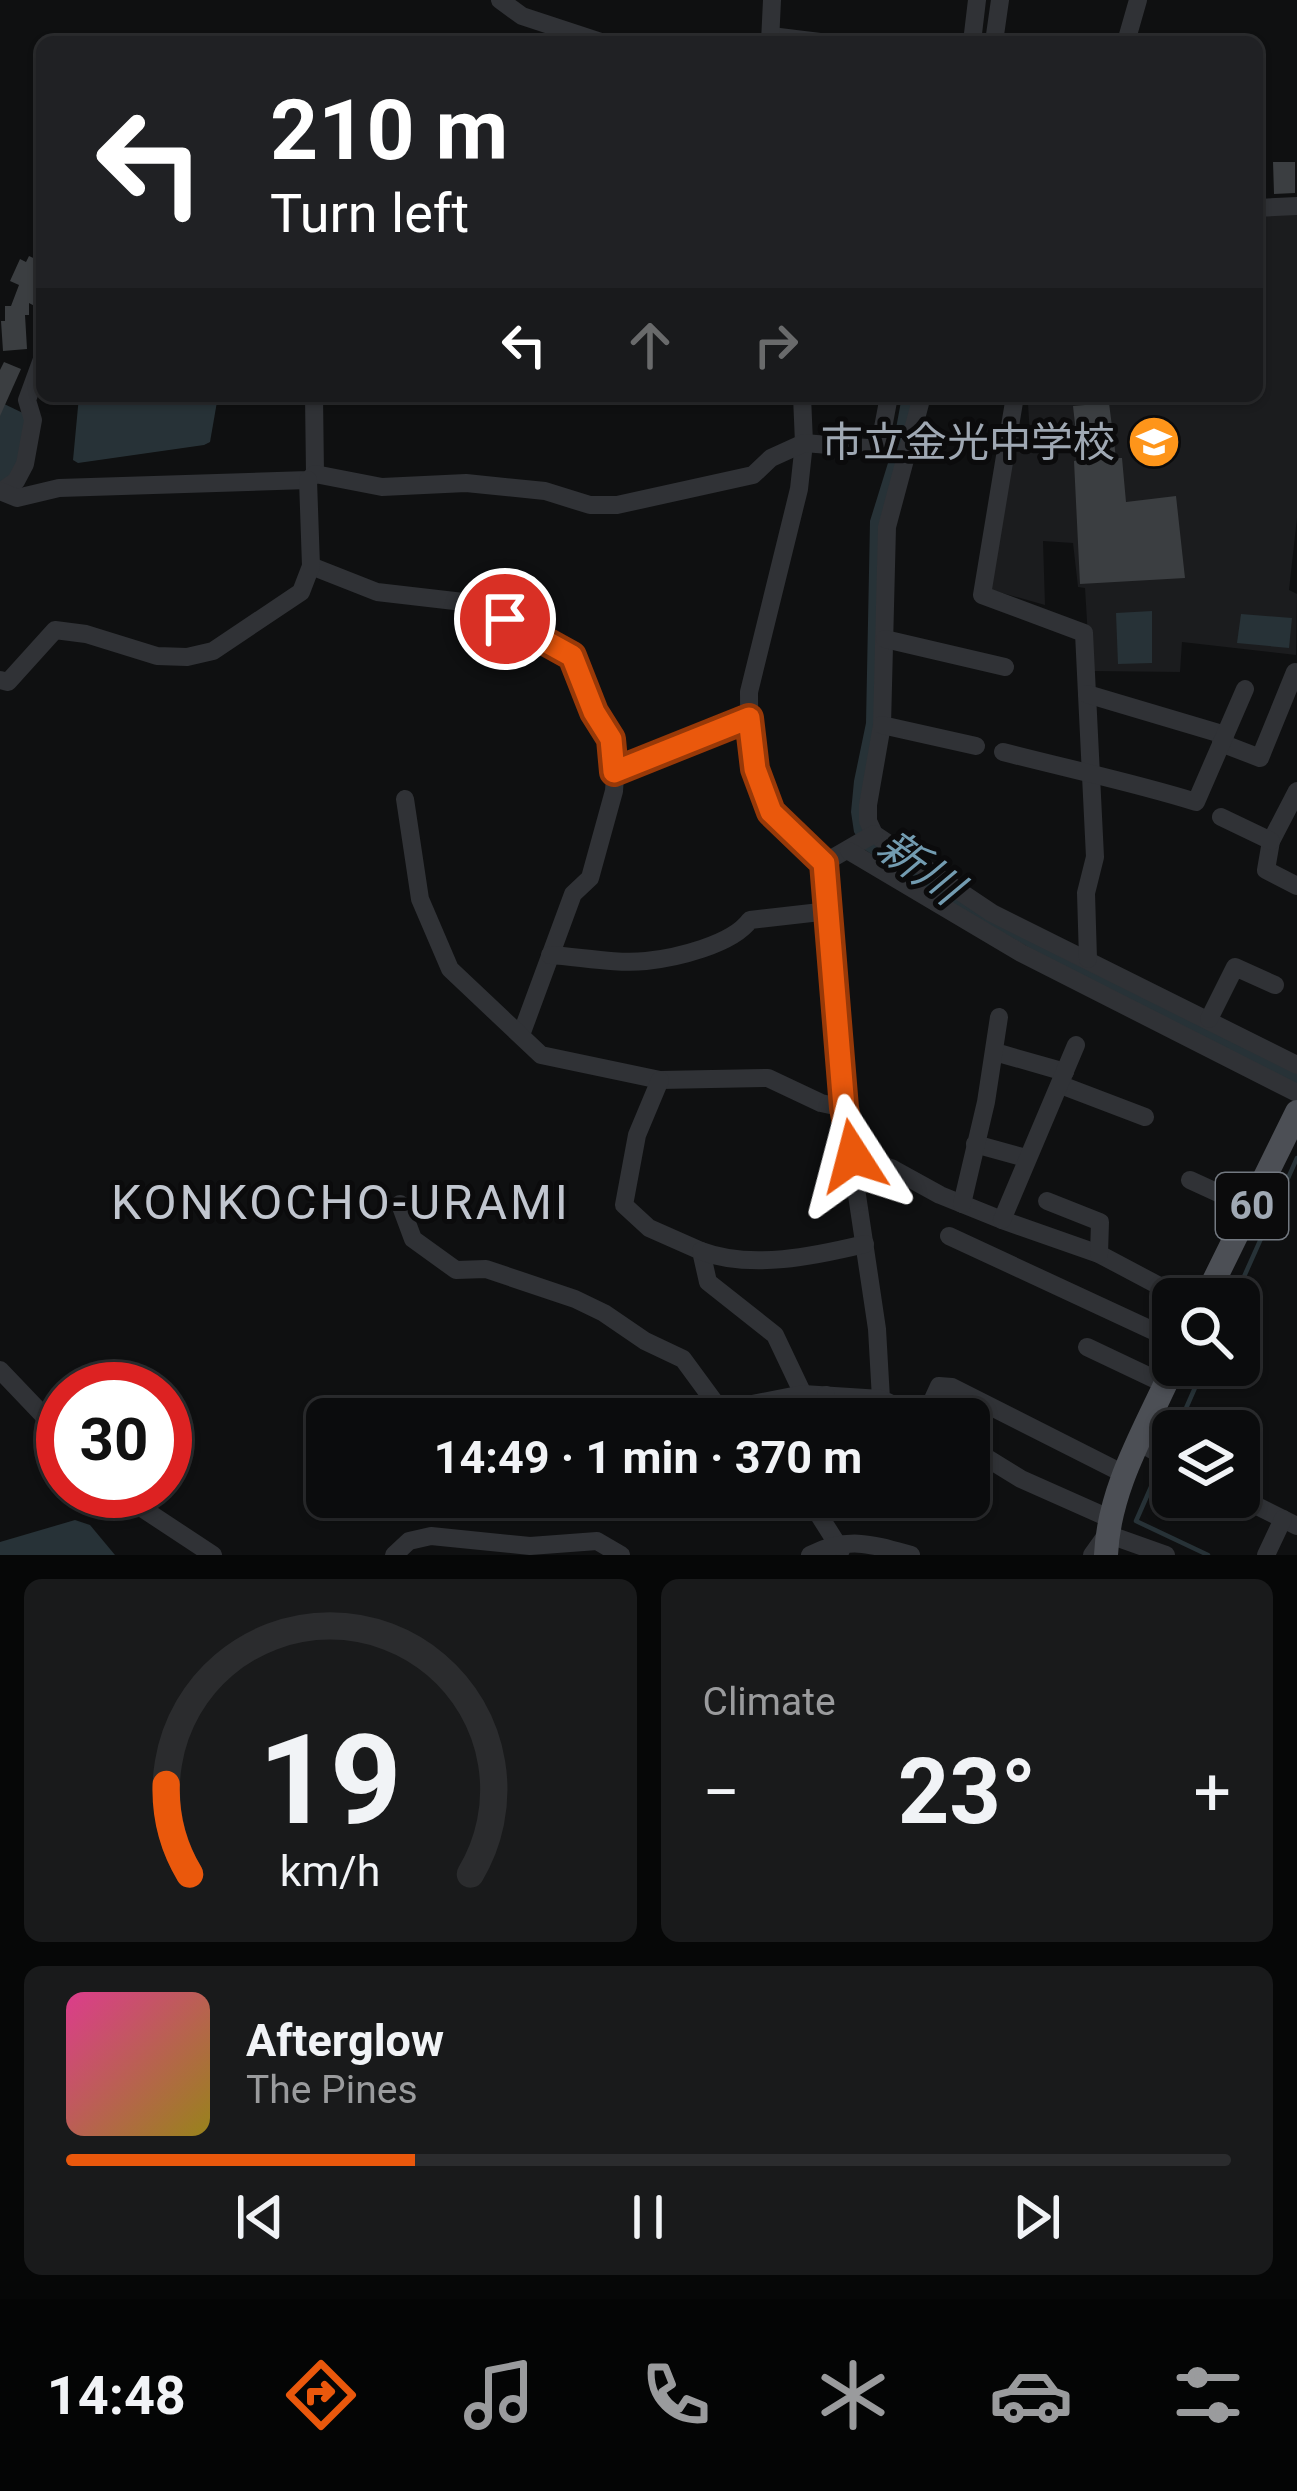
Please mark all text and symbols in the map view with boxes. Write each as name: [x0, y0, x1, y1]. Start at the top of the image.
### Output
text: 210 m: [270, 81, 508, 180]
icon: left: [72, 84, 228, 240]
text: Turn left: [270, 182, 469, 245]
icon: left: [491, 312, 557, 378]
icon: ahead: [617, 312, 683, 378]
icon: right: [743, 312, 809, 378]
school or university icon: 市立金光中学校: [1126, 414, 1182, 470]
place label: 市立金光中学校: [821, 418, 1115, 467]
pin: [454, 568, 556, 670]
icon: arrive: [472, 586, 538, 652]
water label: 新川: [868, 819, 975, 917]
position arrow: [790, 1093, 916, 1219]
road number: 60: [1216, 1173, 1288, 1239]
district label: KONKOCHO-URAMI: [111, 1174, 571, 1231]
map controls: [1152, 1278, 1260, 1518]
button: search: [1152, 1278, 1260, 1386]
speed limit sign: 30: [36, 1362, 192, 1518]
button: layers: [1152, 1410, 1260, 1518]
text: 14:49 · 1 min · 370 m: [434, 1431, 862, 1484]
text: Climate: [703, 1679, 836, 1725]
text: 19: [259, 1707, 402, 1853]
text: 23°: [898, 1740, 1036, 1845]
text: −: [703, 1754, 740, 1831]
text: +: [1194, 1754, 1231, 1831]
text: km/h: [280, 1845, 381, 1895]
text: Afterglow: [246, 2014, 444, 2067]
text: The Pines: [246, 2067, 418, 2113]
icon: previous: [227, 2184, 293, 2250]
icon: pause: [615, 2184, 681, 2250]
icon: next: [1004, 2184, 1070, 2250]
icon: directions: [279, 2353, 363, 2437]
icon: music: [457, 2353, 541, 2437]
icon: phone: [634, 2353, 718, 2437]
icon: climate: [811, 2353, 895, 2437]
icon: car: [989, 2353, 1073, 2437]
icon: filters: [1166, 2353, 1250, 2437]
text: 14:48: [47, 2364, 186, 2427]

